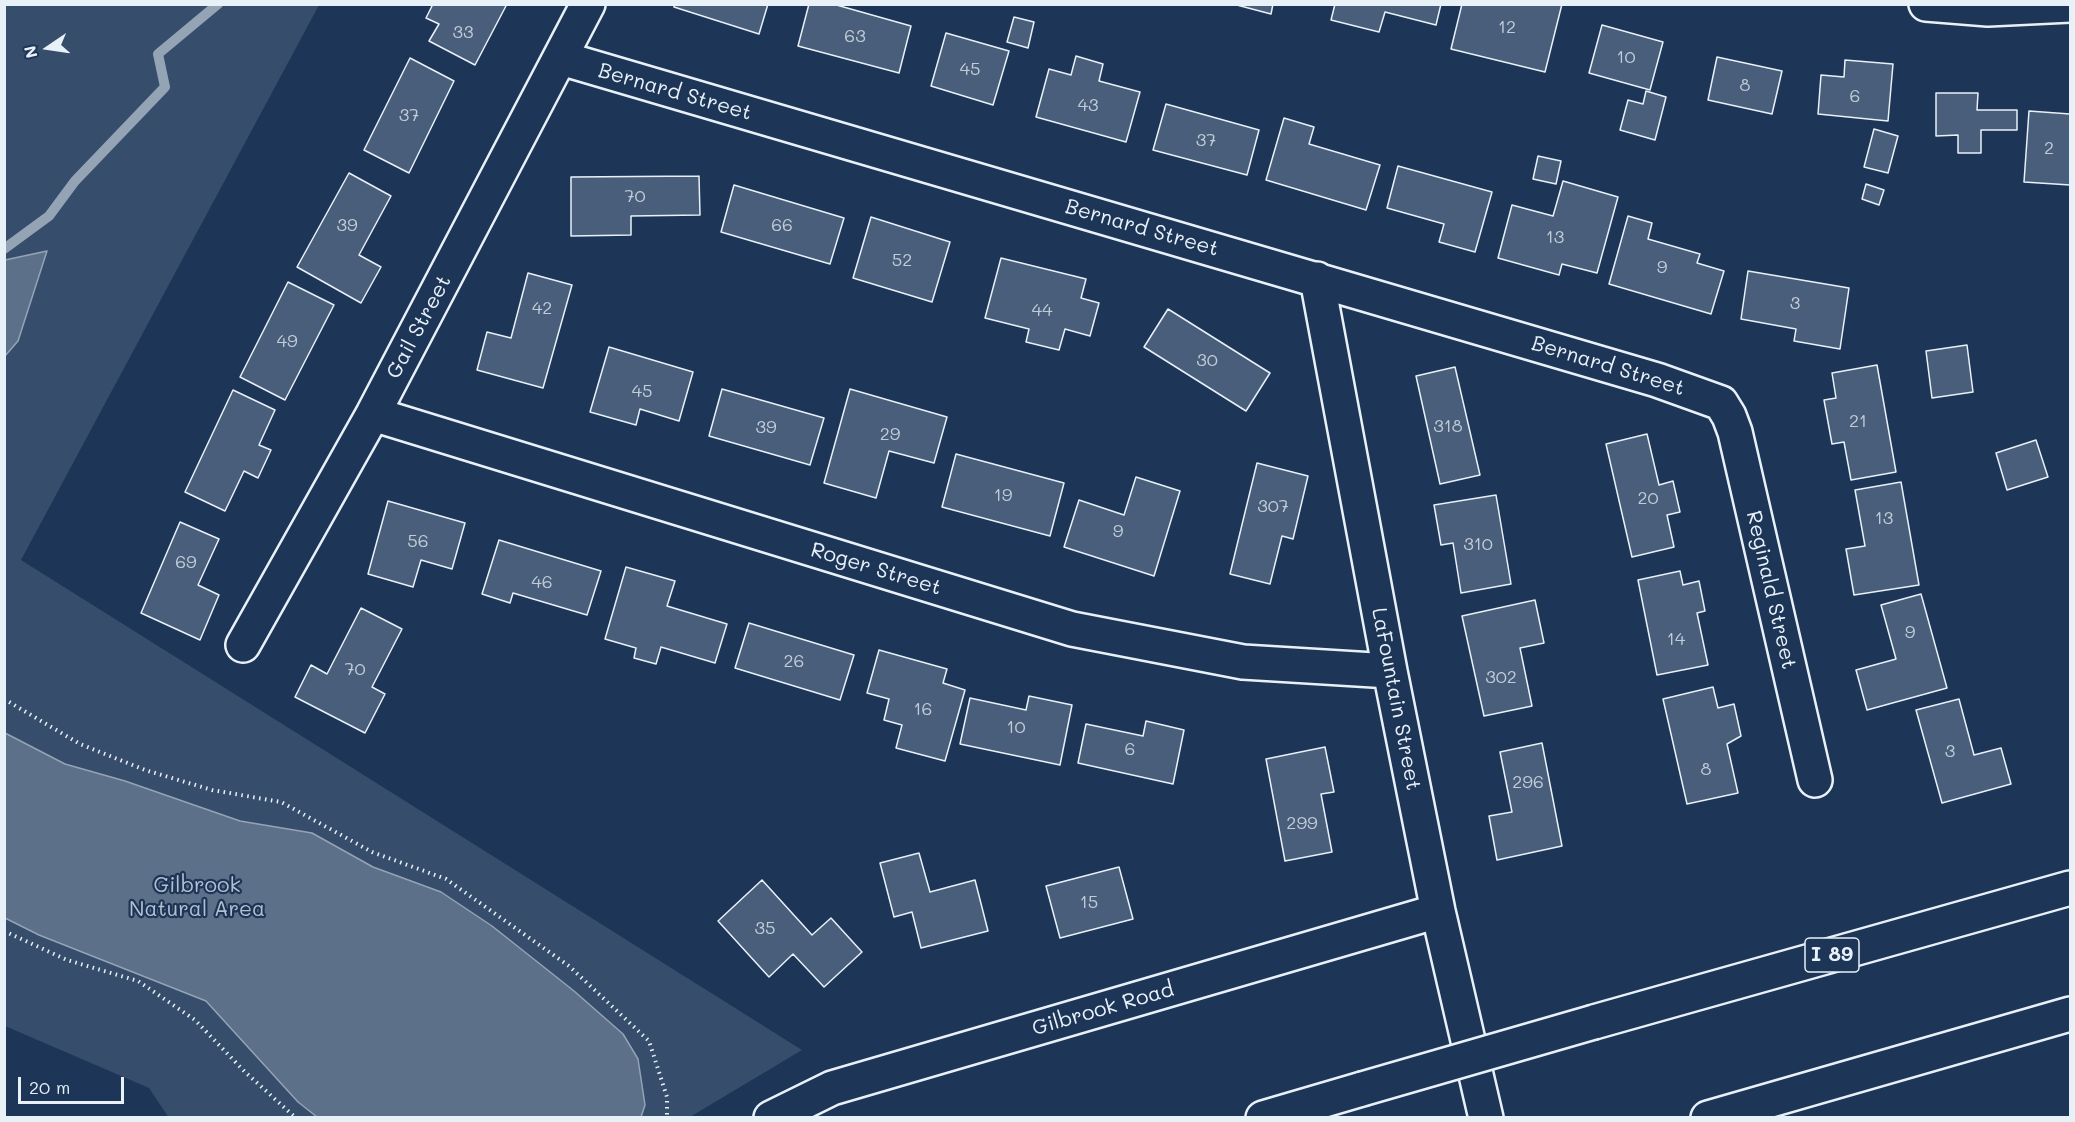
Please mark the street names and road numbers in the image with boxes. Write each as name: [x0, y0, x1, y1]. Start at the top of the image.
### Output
street label: Bernard Street: [595, 58, 755, 126]
street label: Bernard Street: [1062, 194, 1222, 262]
street label: Gail Street: [381, 271, 457, 383]
street label: Bernard Street: [1528, 331, 1688, 401]
street label: Reginald Street: [1741, 508, 1801, 672]
street label: Roger Street: [808, 537, 944, 601]
street label: LaFountain Street: [1366, 606, 1426, 792]
road number: I 89: [1805, 938, 1859, 972]
street label: Gilbrook Road: [1029, 977, 1177, 1041]

